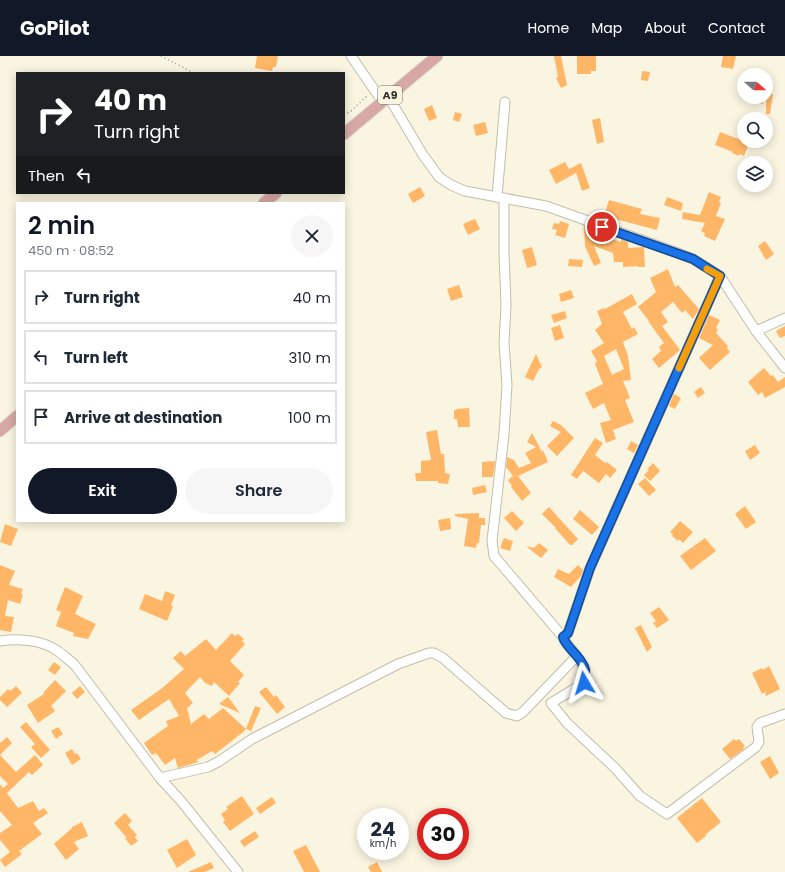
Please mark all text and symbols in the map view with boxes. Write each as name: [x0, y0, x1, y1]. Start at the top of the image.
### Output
text: GoPilot: [20, 15, 89, 42]
text: Home: [527, 18, 569, 38]
text: Map: [591, 18, 622, 38]
text: About: [644, 18, 686, 38]
text: Contact: [708, 18, 765, 38]
north arrow: [737, 68, 773, 104]
map controls: [737, 68, 773, 192]
text: 40 m: [94, 81, 167, 120]
road number: A9: [378, 86, 402, 104]
icon: right: [28, 88, 80, 140]
button: search: [737, 112, 773, 148]
text: Turn right: [94, 119, 180, 144]
button: layers: [737, 156, 773, 192]
icon: left: [73, 164, 95, 186]
text: Then: [28, 165, 65, 186]
text: 2 min: [28, 209, 95, 242]
pin: [585, 210, 619, 244]
button: close: [291, 215, 333, 257]
icon: arrive: [591, 216, 613, 238]
text: 450 m · 08:52: [28, 241, 114, 260]
icon: right: [30, 286, 52, 308]
text: Turn right: [64, 287, 140, 308]
text: 40 m: [293, 287, 331, 308]
icon: left: [30, 346, 52, 368]
text: Turn left: [64, 347, 128, 368]
text: 310 m: [288, 347, 331, 368]
icon: arrive: [30, 406, 52, 428]
text: Arrive at destination: [64, 407, 222, 428]
text: 100 m: [288, 407, 331, 428]
button: Exit: [28, 468, 177, 514]
button: Share: [185, 468, 333, 514]
position arrow: [563, 662, 605, 704]
speed limit sign: 30: [417, 808, 469, 860]
text: 24: [371, 815, 395, 843]
text: km/h: [370, 836, 396, 851]

